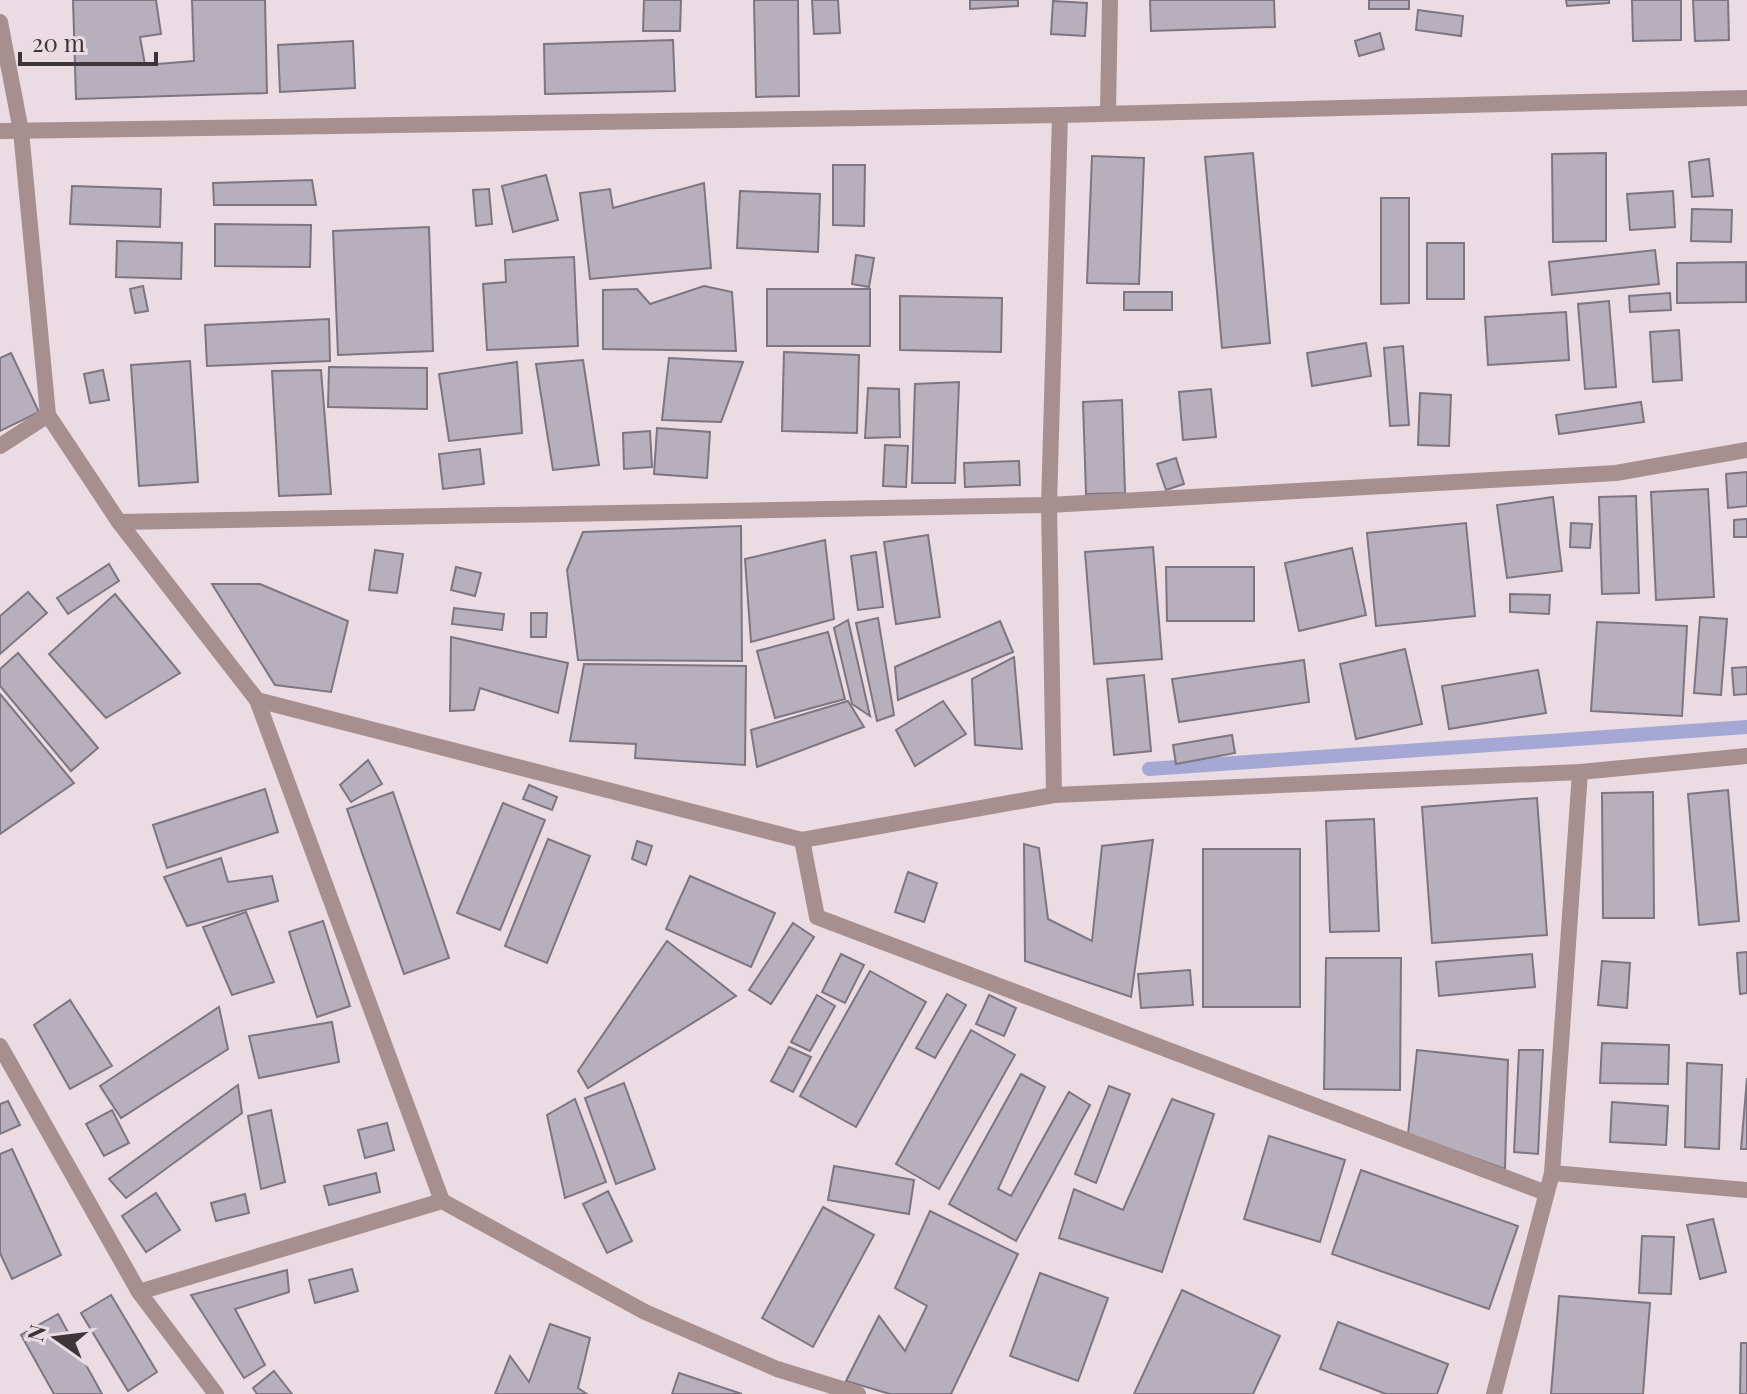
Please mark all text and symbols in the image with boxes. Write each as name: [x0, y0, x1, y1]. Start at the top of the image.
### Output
scale bar: [20, 16, 156, 66]
text: 20 m: [32, 26, 85, 58]
north arrow: [16, 1298, 96, 1378]
text: N: [19, 1321, 52, 1344]

